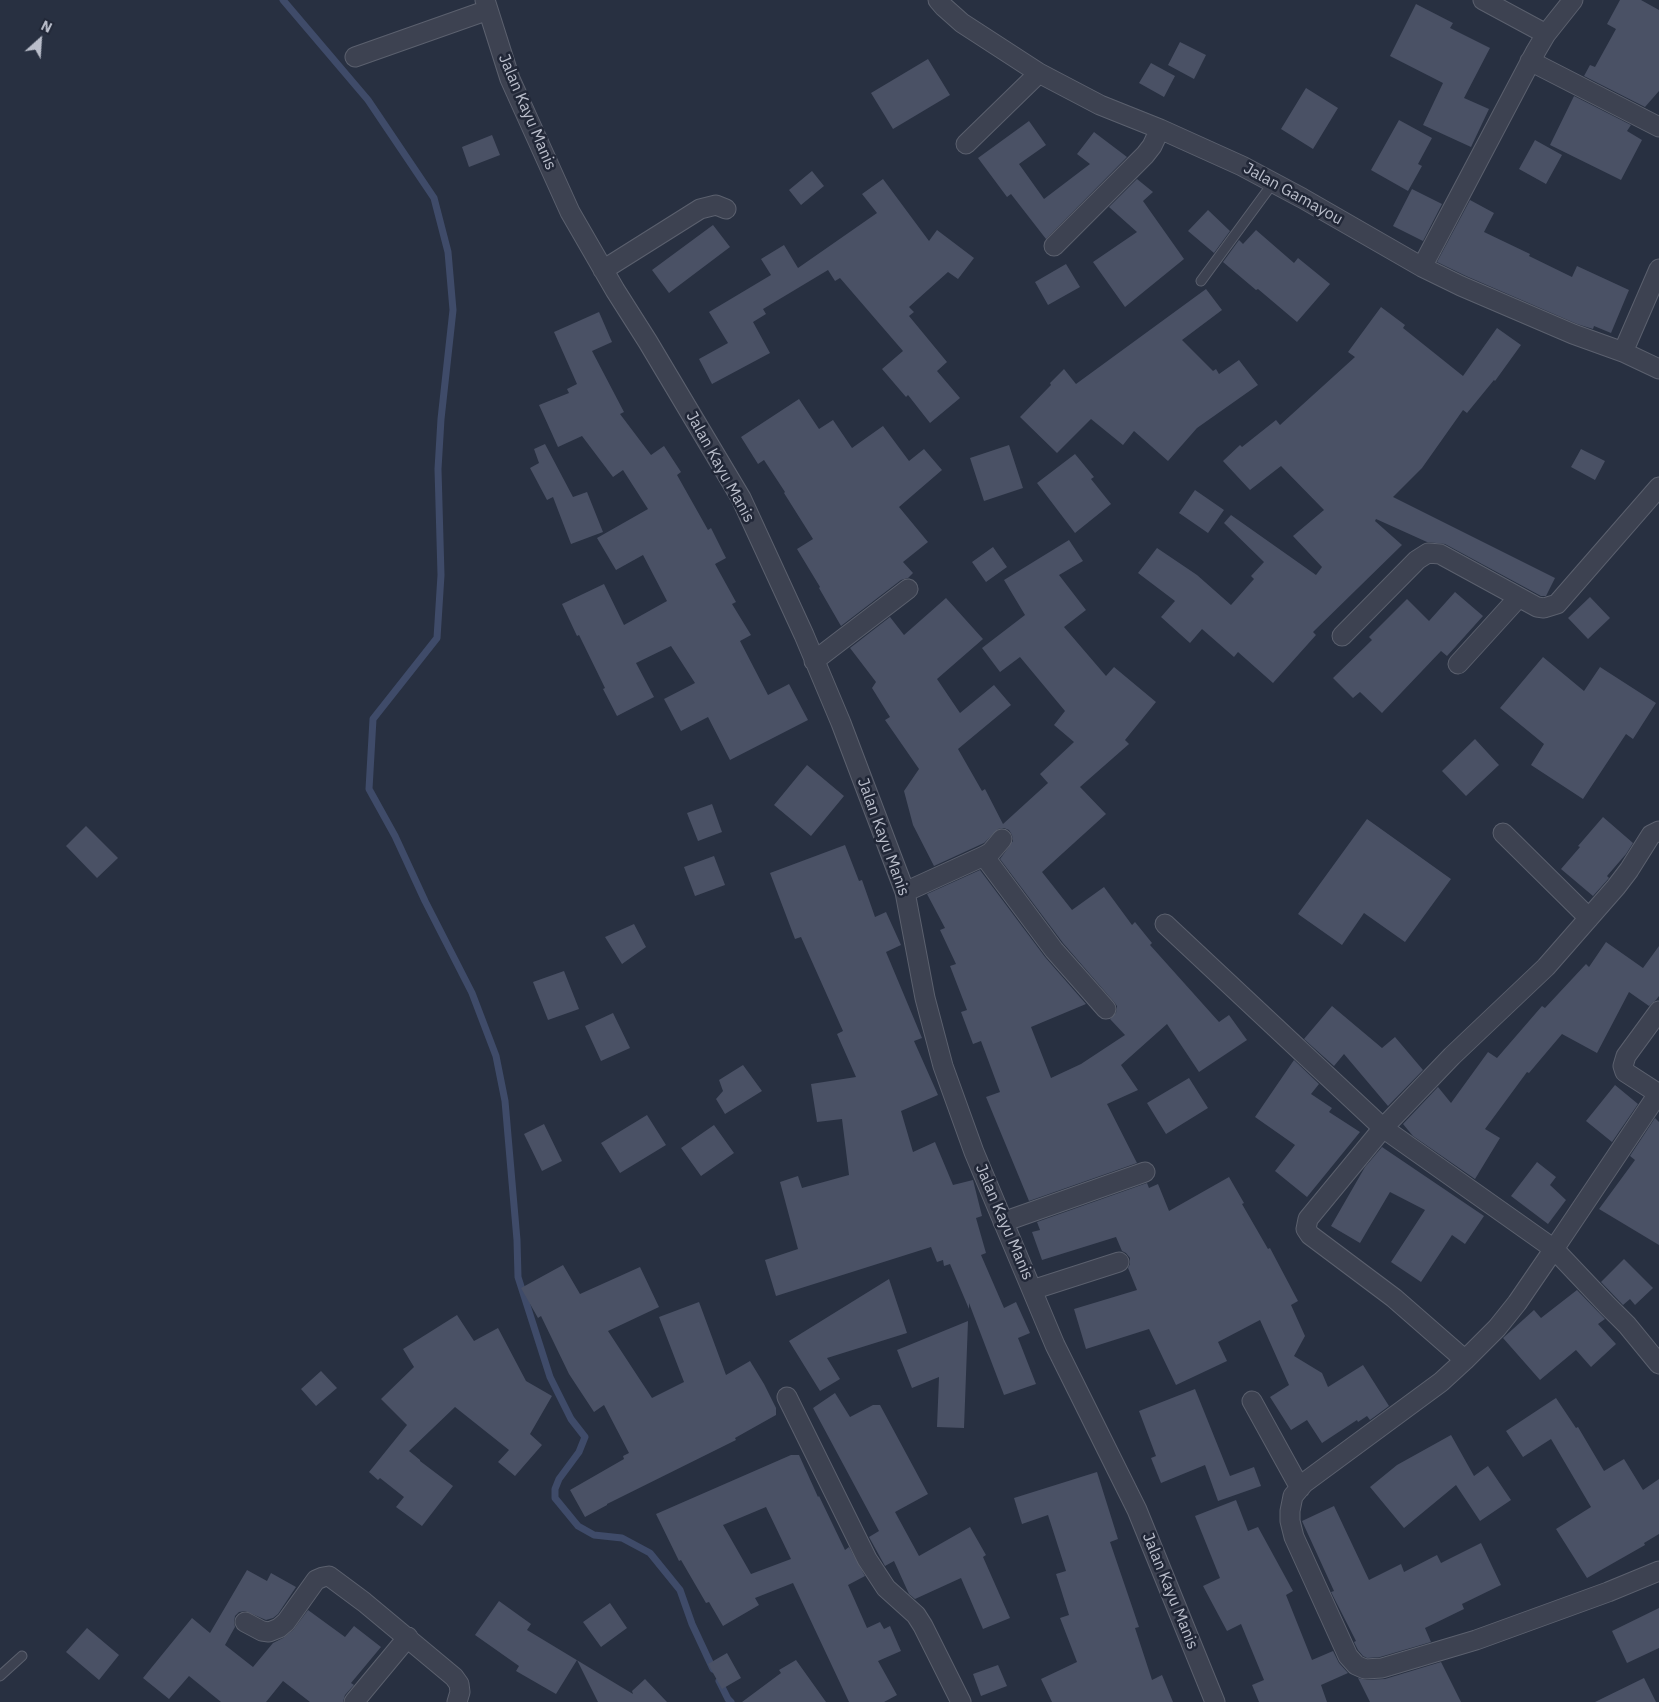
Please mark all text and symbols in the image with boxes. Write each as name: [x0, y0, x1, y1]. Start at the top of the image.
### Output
north arrow: [15, 15, 65, 65]
text: N: [38, 16, 55, 37]
street label: Jalan Kayu Manis: [494, 51, 560, 173]
street label: Jalan Gamayou: [1240, 159, 1346, 229]
street label: Jalan Kayu Manis: [682, 408, 758, 526]
street label: Jalan Kayu Manis: [853, 775, 913, 899]
street label: Jalan Kayu Manis: [971, 1161, 1037, 1283]
street label: Jalan Kayu Manis: [1138, 1530, 1202, 1652]

